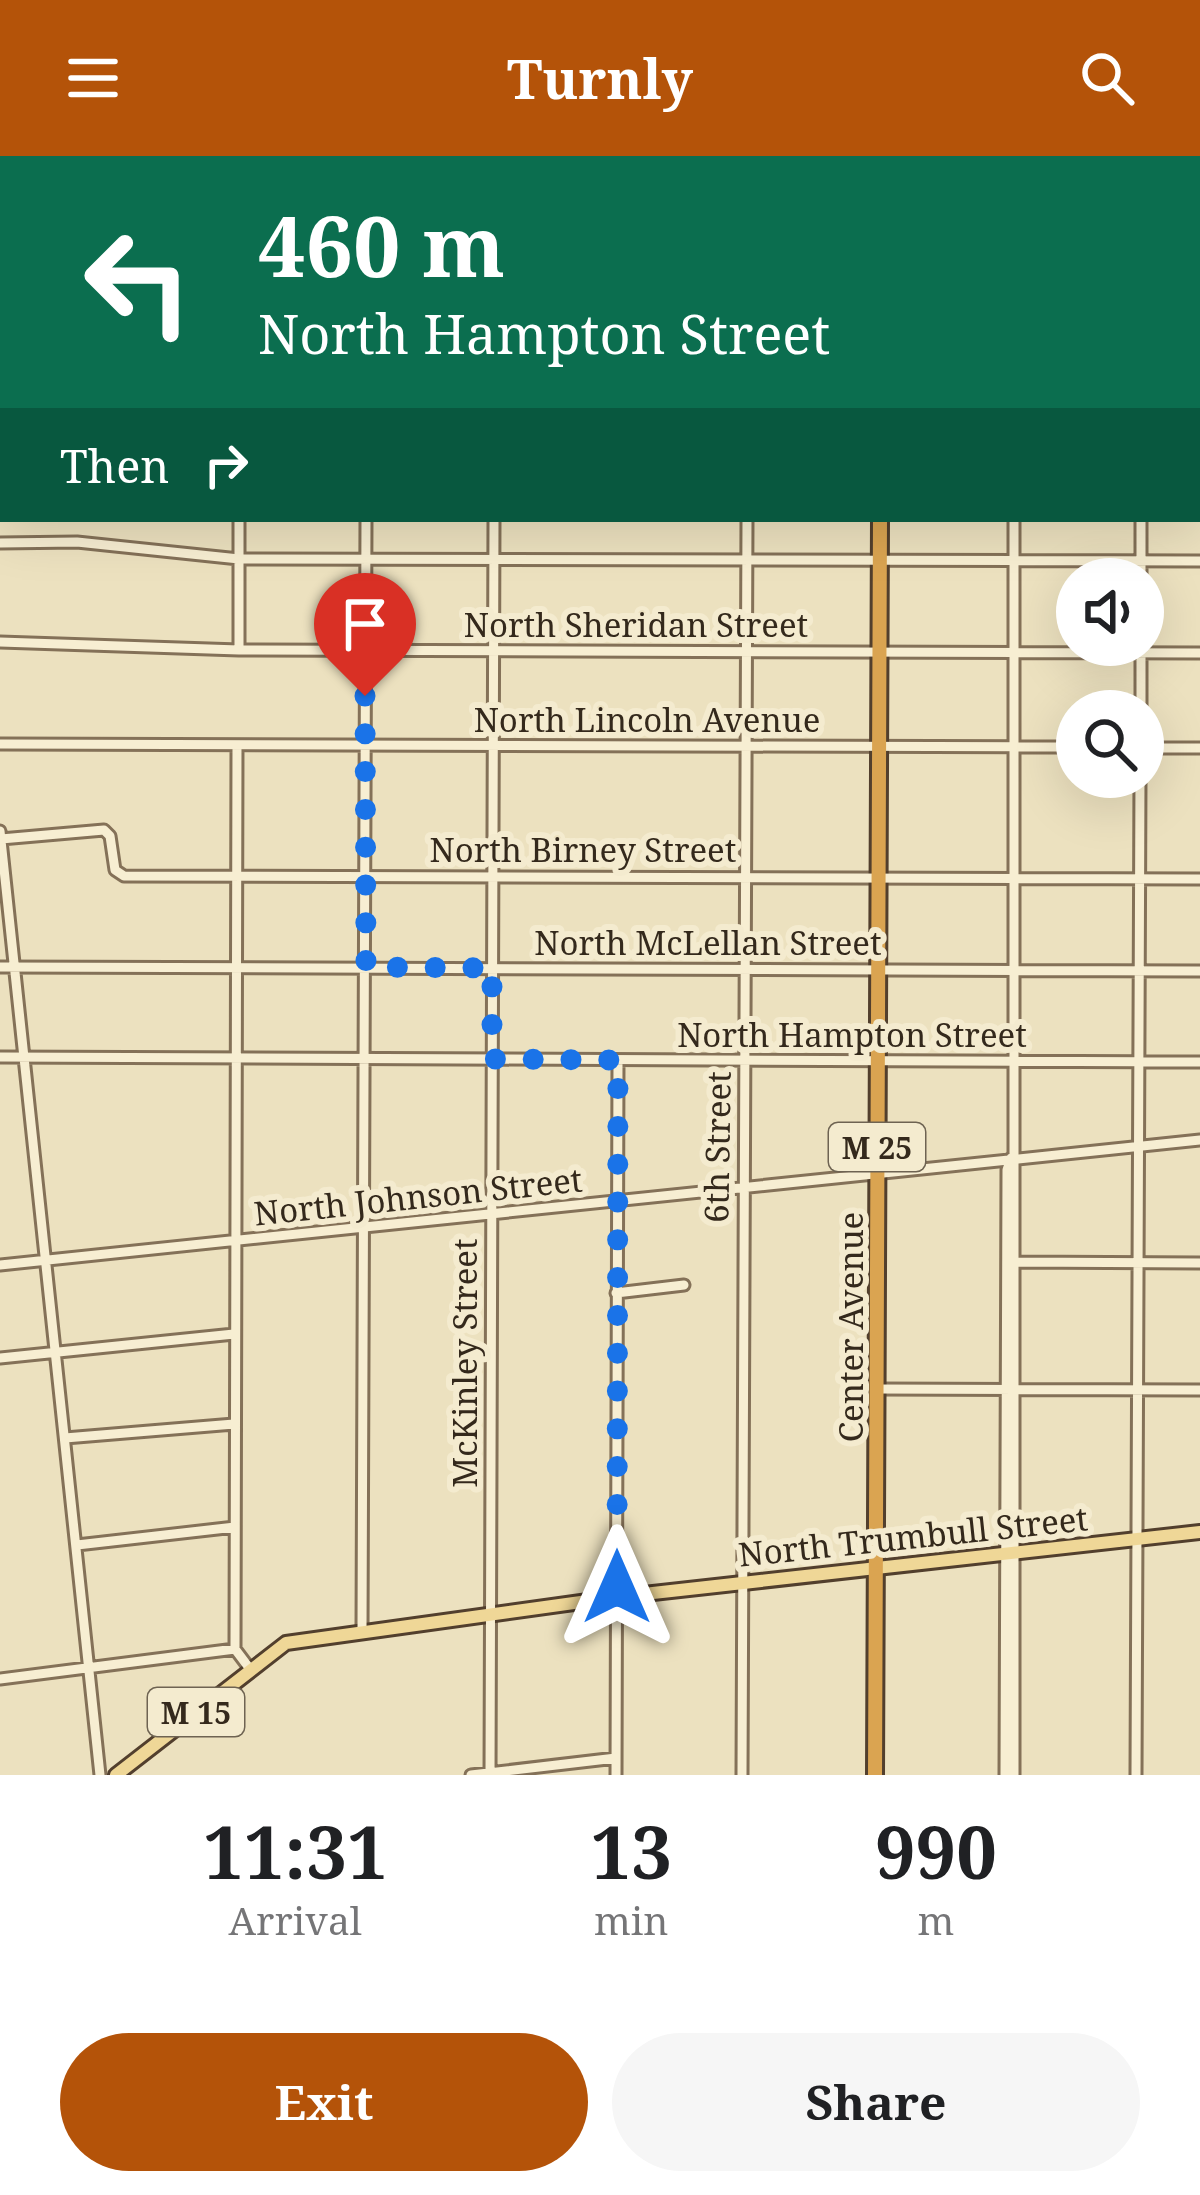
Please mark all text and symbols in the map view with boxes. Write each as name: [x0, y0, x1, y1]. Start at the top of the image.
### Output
text: Turnly: [507, 41, 693, 115]
icon: menu: [60, 45, 126, 111]
icon: search: [1074, 45, 1140, 111]
text: 460 m: [258, 187, 505, 302]
icon: left: [60, 204, 216, 360]
text: North Hampton Street: [258, 296, 830, 370]
icon: right: [193, 432, 259, 498]
text: Then: [60, 435, 169, 496]
map controls: [1056, 558, 1164, 798]
button: sound: [1056, 558, 1164, 666]
pin: [314, 573, 416, 696]
icon: arrive: [332, 591, 398, 657]
street label: North Sheridan Street: [464, 602, 808, 647]
button: search: [1056, 690, 1164, 798]
street label: North Lincoln Avenue: [474, 697, 820, 742]
street label: North Birney Street: [430, 827, 736, 872]
street label: North McLellan Street: [534, 920, 882, 965]
street label: North Hampton Street: [677, 1012, 1027, 1057]
street label: 6th Street: [693, 1071, 741, 1223]
road number: M 25: [829, 1123, 925, 1171]
street label: North Johnson Street: [252, 1156, 584, 1236]
street label: Center Avenue: [828, 1212, 873, 1442]
street label: McKinley Street: [442, 1238, 487, 1488]
street label: North Trumbull Street: [736, 1495, 1090, 1577]
position arrow: [554, 1524, 680, 1650]
road number: M 15: [148, 1688, 244, 1736]
text: 11:31: [203, 1802, 388, 1900]
text: 13: [591, 1802, 672, 1900]
text: 990: [875, 1802, 997, 1900]
text: Arrival: [229, 1893, 362, 1946]
text: min: [594, 1893, 669, 1946]
text: m: [918, 1893, 954, 1946]
button: Exit: [60, 2033, 588, 2171]
button: Share: [612, 2033, 1140, 2171]

